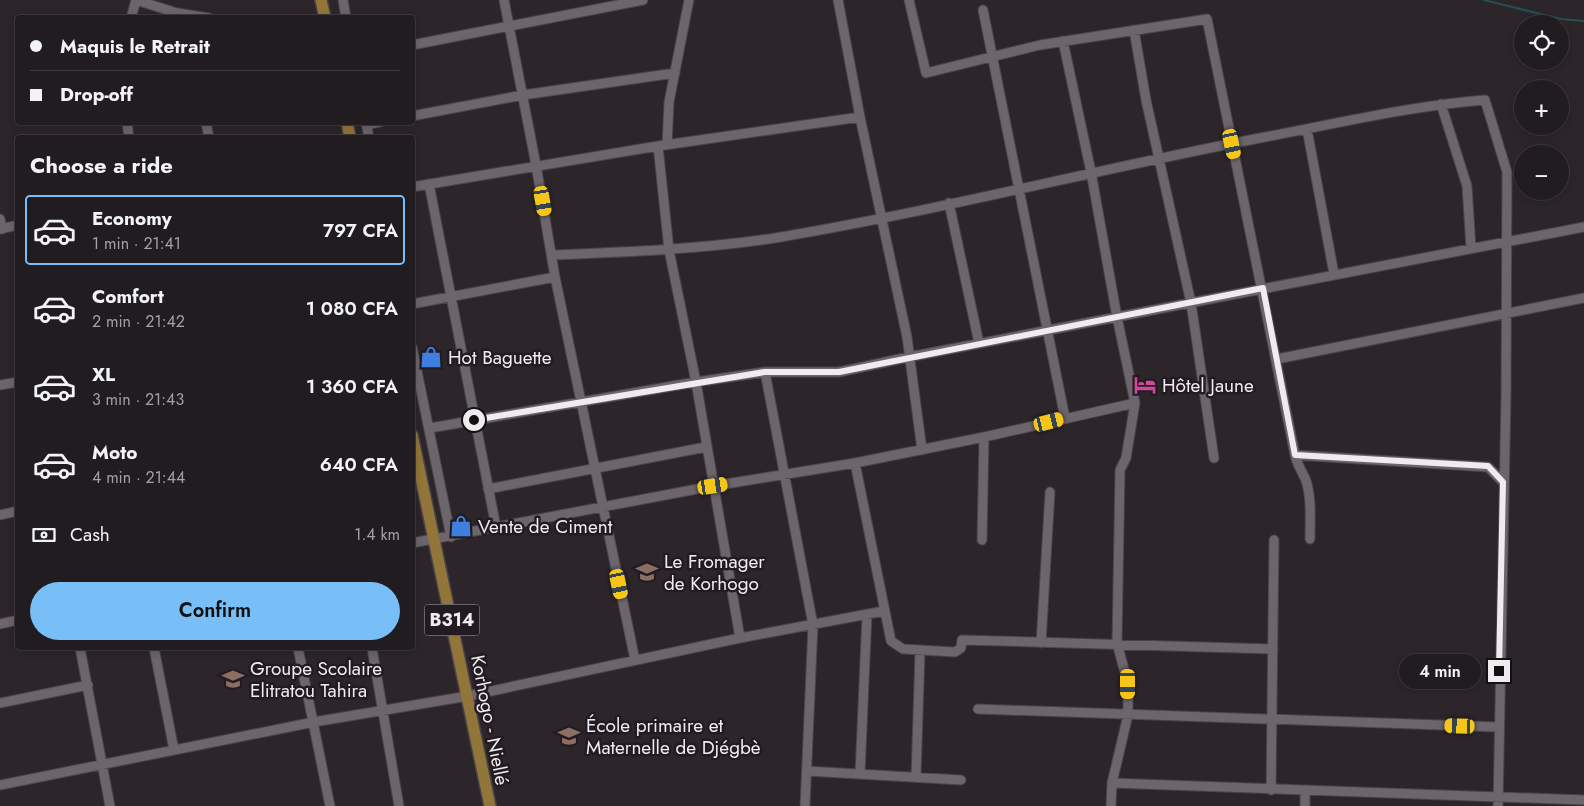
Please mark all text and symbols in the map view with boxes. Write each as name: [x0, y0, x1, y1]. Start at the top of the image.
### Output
map controls: [1514, 15, 1569, 200]
button: locate: [1514, 15, 1569, 70]
text: Maquis le Retrait: [60, 33, 210, 60]
button: +: [1514, 80, 1569, 135]
text: Drop-off: [60, 81, 133, 108]
car: [1221, 128, 1242, 160]
button: −: [1514, 145, 1569, 200]
text: Choose a ride: [30, 149, 173, 181]
car: [533, 185, 552, 217]
text: Economy: [92, 205, 172, 232]
icon: car: [32, 208, 77, 253]
text: 797 CFA: [323, 217, 398, 244]
text: 1 min · 21:41: [92, 232, 181, 255]
text: Comfort: [92, 283, 164, 310]
icon: car: [32, 286, 77, 331]
text: 1 080 CFA: [306, 295, 398, 322]
text: 2 min · 21:42: [92, 310, 185, 333]
shop icon: Hot Baguette: [418, 344, 444, 370]
place label: Hot Baguette: [448, 344, 552, 371]
text: XL: [92, 361, 115, 388]
icon: car: [32, 364, 77, 409]
hotel icon: Hôtel Jaune: [1132, 372, 1158, 398]
place label: Hôtel Jaune: [1162, 372, 1254, 399]
text: 1 360 CFA: [306, 373, 398, 400]
text: 3 min · 21:43: [92, 388, 184, 411]
route start: [463, 409, 485, 431]
car: [1032, 411, 1065, 433]
text: Moto: [92, 439, 137, 466]
icon: car: [32, 442, 77, 487]
text: 640 CFA: [320, 451, 398, 478]
text: 4 min · 21:44: [92, 466, 185, 489]
car: [697, 476, 728, 496]
shop icon: Vente de Ciment: [448, 513, 474, 539]
place label: Vente de Ciment: [478, 513, 613, 540]
icon: cash: [30, 521, 58, 549]
text: Cash: [70, 521, 110, 548]
text: 1.4 km: [354, 523, 400, 546]
place label: Le Fromager de Korhogo: [664, 548, 765, 597]
school or university icon: Le Fromager de Korhogo: [634, 559, 660, 585]
car: [608, 568, 629, 600]
button: Confirm: [30, 582, 400, 640]
road number: B314: [424, 604, 480, 636]
street label: Korhogo - Niellé: [464, 653, 516, 788]
callout: 4 min: [1399, 654, 1482, 688]
place label: Groupe Scolaire Elitratou Tahira: [250, 655, 382, 704]
text: 4 min: [1419, 660, 1461, 683]
route end: [1488, 660, 1510, 682]
school or university icon: Groupe Scolaire Elitratou Tahira: [220, 666, 246, 692]
car: [1120, 669, 1135, 699]
place label: École primaire et Maternelle de Djégbè: [586, 712, 761, 761]
car: [1444, 718, 1475, 734]
school or university icon: École primaire et Maternelle de Djégbè: [556, 723, 582, 749]

